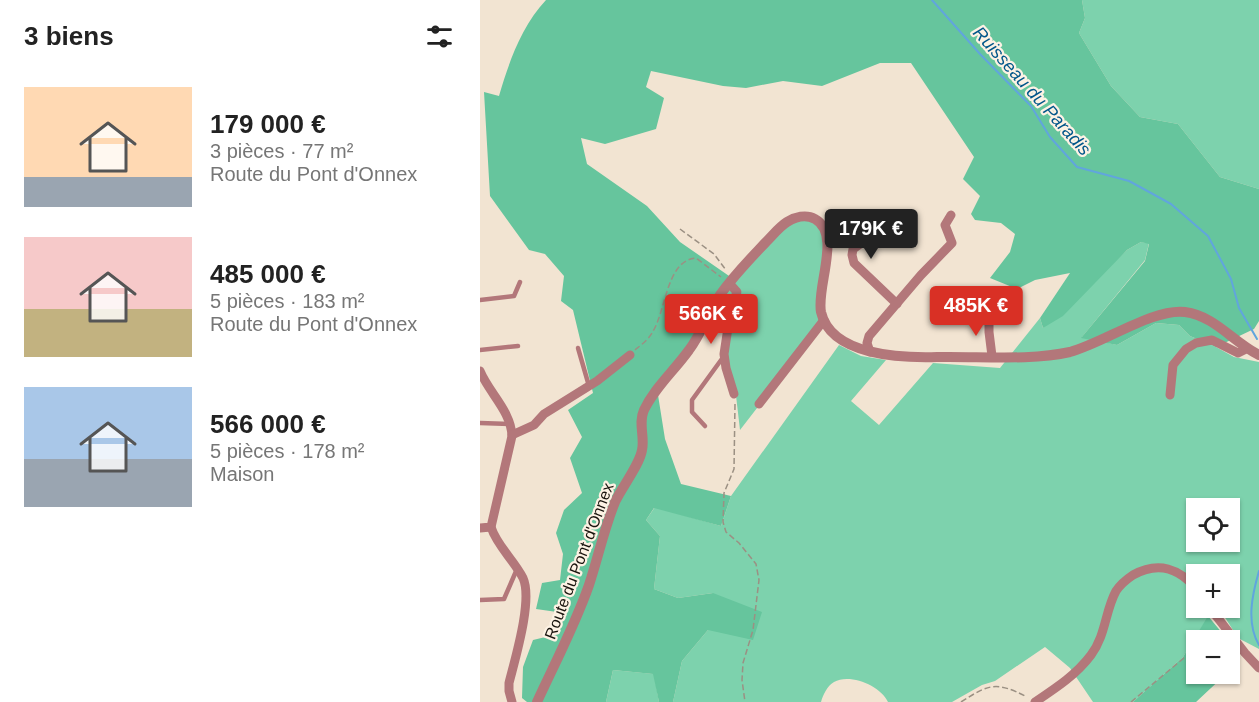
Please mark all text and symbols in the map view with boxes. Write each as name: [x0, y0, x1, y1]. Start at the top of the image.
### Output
icon: filters: [423, 20, 456, 53]
text: 3 biens: [24, 21, 114, 51]
water label: Ruisseau du Paradis: [969, 23, 1095, 159]
text: 179 000 €: [210, 109, 326, 139]
icon: home: [72, 111, 144, 183]
text: 3 pièces · 77 m²: [210, 140, 353, 162]
text: Route du Pont d'Onnex: [210, 163, 417, 185]
pin: 179K €: [822, 209, 920, 260]
text: 179K €: [839, 217, 903, 239]
text: 485 000 €: [210, 259, 326, 289]
icon: home: [72, 261, 144, 333]
pin: 485K €: [927, 286, 1025, 337]
text: 5 pièces · 183 m²: [210, 290, 365, 312]
pin: 566K €: [662, 294, 760, 345]
text: 485K €: [944, 294, 1008, 316]
text: 566K €: [679, 302, 743, 324]
text: Route du Pont d'Onnex: [210, 313, 417, 335]
text: 566 000 €: [210, 409, 326, 439]
icon: home: [72, 411, 144, 483]
text: 5 pièces · 178 m²: [210, 440, 365, 462]
text: Maison: [210, 463, 274, 485]
street label: Route du Pont d'Onnex: [541, 481, 617, 641]
map controls: [1186, 498, 1240, 684]
button: locate: [1186, 498, 1240, 552]
button: +: [1186, 564, 1240, 618]
button: −: [1186, 630, 1240, 684]

